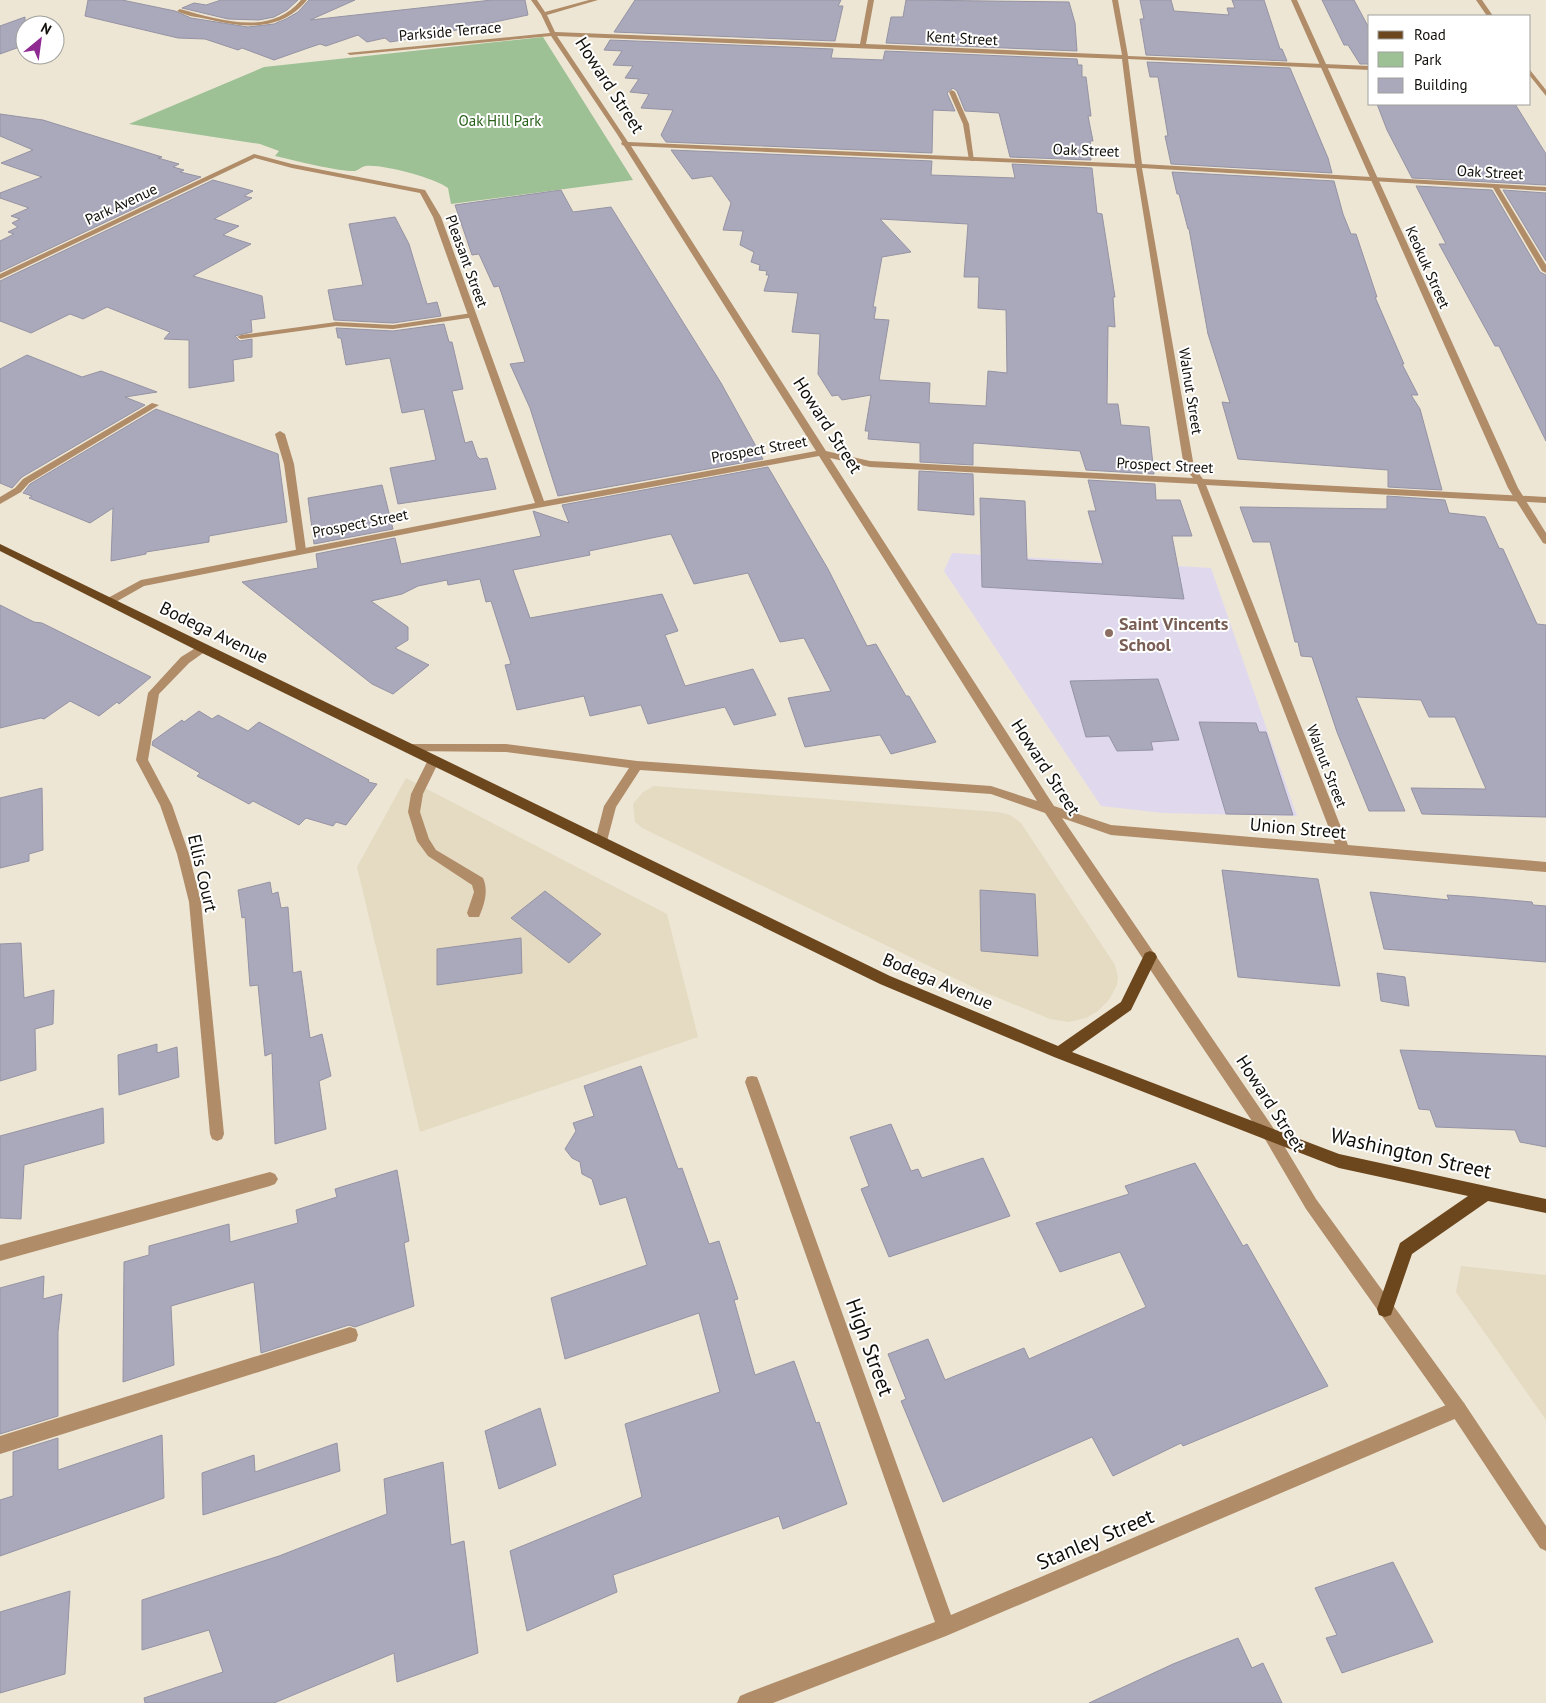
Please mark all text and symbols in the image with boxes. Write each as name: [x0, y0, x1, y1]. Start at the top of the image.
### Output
north arrow: [15, 15, 65, 65]
legend: [1368, 15, 1531, 105]
street label: Parkside Terrace: [398, 17, 502, 45]
text: N: [38, 19, 55, 39]
text: Road: [1414, 25, 1446, 44]
street label: Kent Street: [926, 27, 998, 49]
street label: Howard Street: [570, 32, 650, 138]
text: Park: [1414, 50, 1442, 69]
text: Building: [1414, 75, 1468, 94]
park label: Oak Hill Park: [459, 111, 542, 130]
street label: Oak Street: [1052, 139, 1120, 161]
street label: Oak Street: [1456, 161, 1524, 183]
street label: Park Avenue: [82, 179, 160, 229]
street label: Pleasant Street: [441, 212, 493, 310]
street label: Keokuk Street: [1401, 223, 1455, 311]
street label: Walnut Street: [1175, 346, 1207, 436]
street label: Howard Street: [788, 372, 868, 478]
street label: Prospect Street: [710, 431, 808, 467]
street label: Prospect Street: [1116, 453, 1214, 477]
street label: Prospect Street: [311, 504, 409, 542]
street label: Bodega Avenue: [156, 596, 272, 668]
place label: Saint Vincents School: [1119, 612, 1229, 656]
marker: Saint Vincents School: [1103, 627, 1115, 639]
street label: Howard Street: [1006, 714, 1086, 820]
street label: Walnut Street: [1302, 722, 1352, 810]
street label: Union Street: [1249, 812, 1347, 844]
street label: Ellis Court: [183, 832, 223, 914]
street label: Bodega Avenue: [879, 947, 997, 1015]
street label: Howard Street: [1231, 1050, 1311, 1156]
street label: Washington Street: [1328, 1121, 1494, 1185]
street label: High Street: [840, 1295, 900, 1399]
street label: Stanley Street: [1032, 1502, 1158, 1576]

